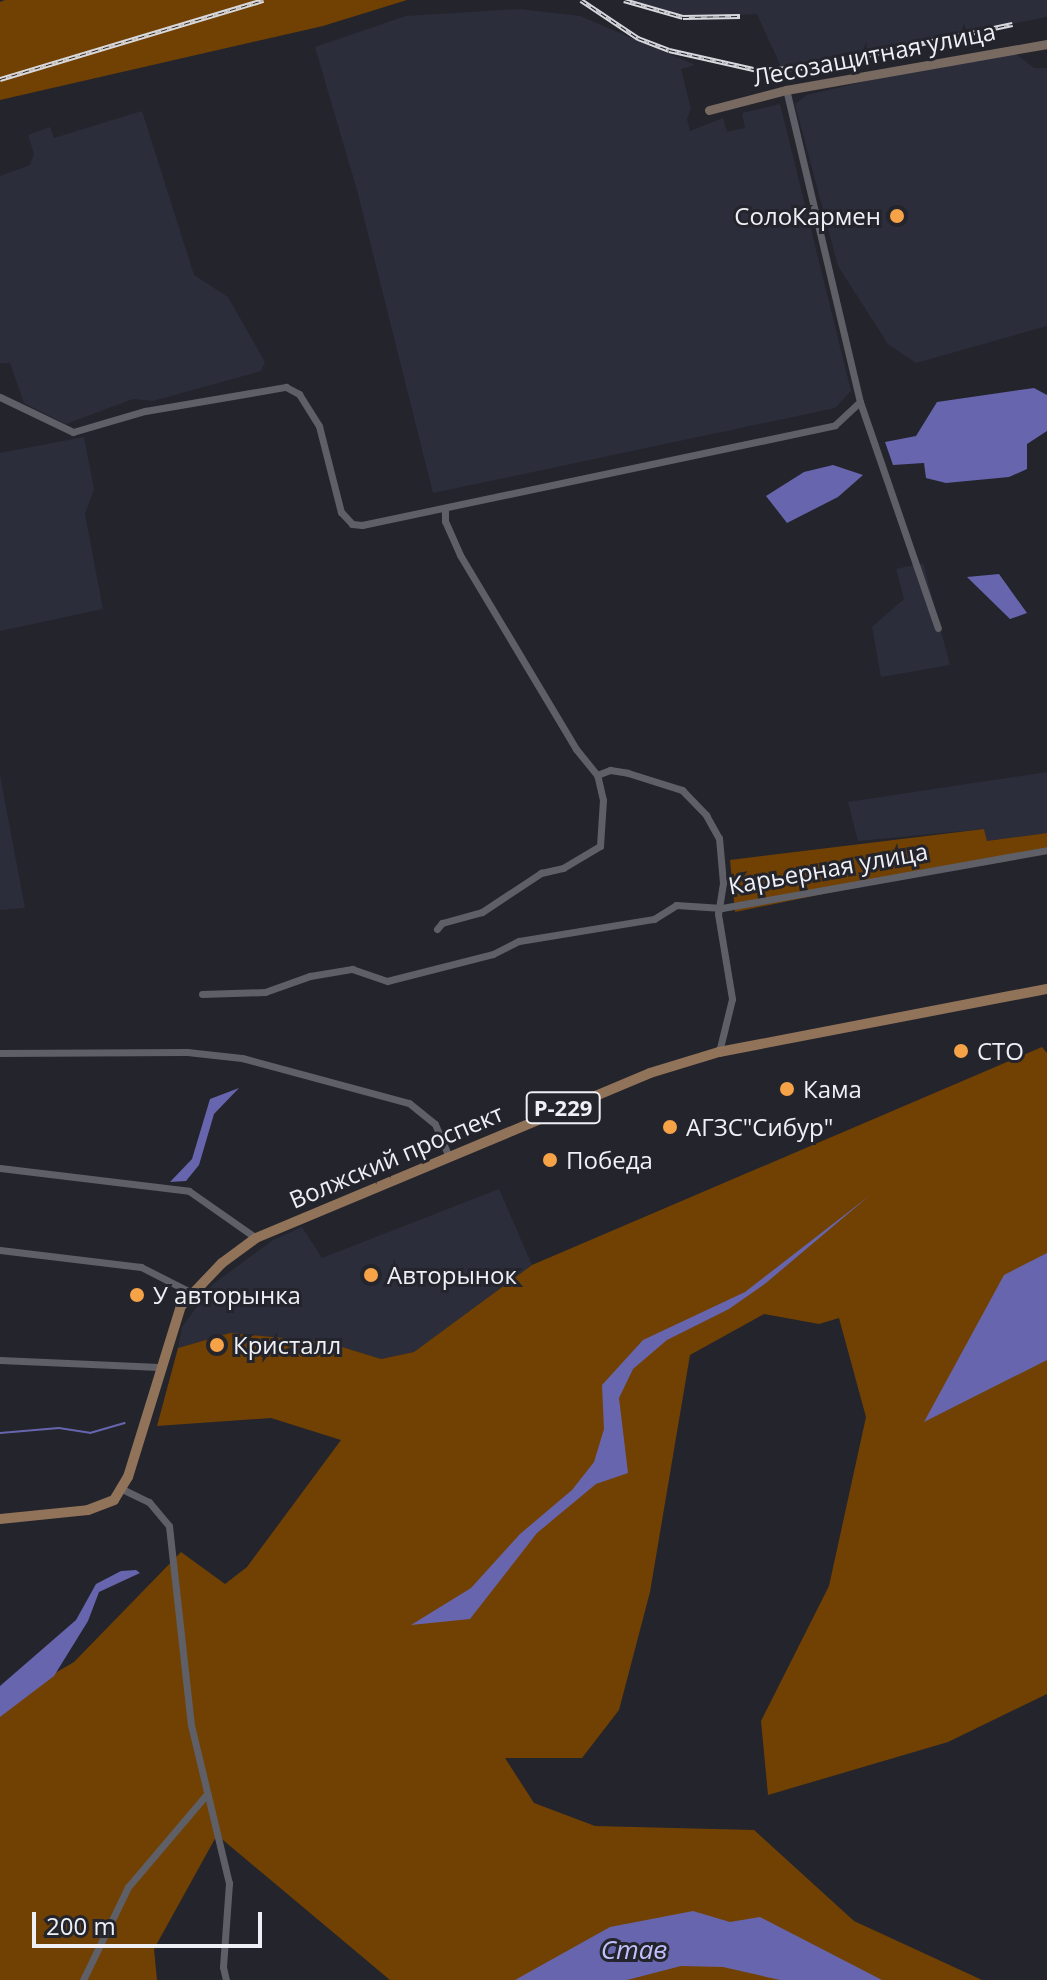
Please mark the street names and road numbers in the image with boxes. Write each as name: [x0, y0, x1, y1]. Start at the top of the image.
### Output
street label: Лесозащитная улица: [750, 16, 998, 92]
street label: Карьерная улица: [726, 836, 930, 900]
road number: Р-229: [525, 1090, 601, 1126]
street label: Волжский проспект: [285, 1098, 507, 1214]

